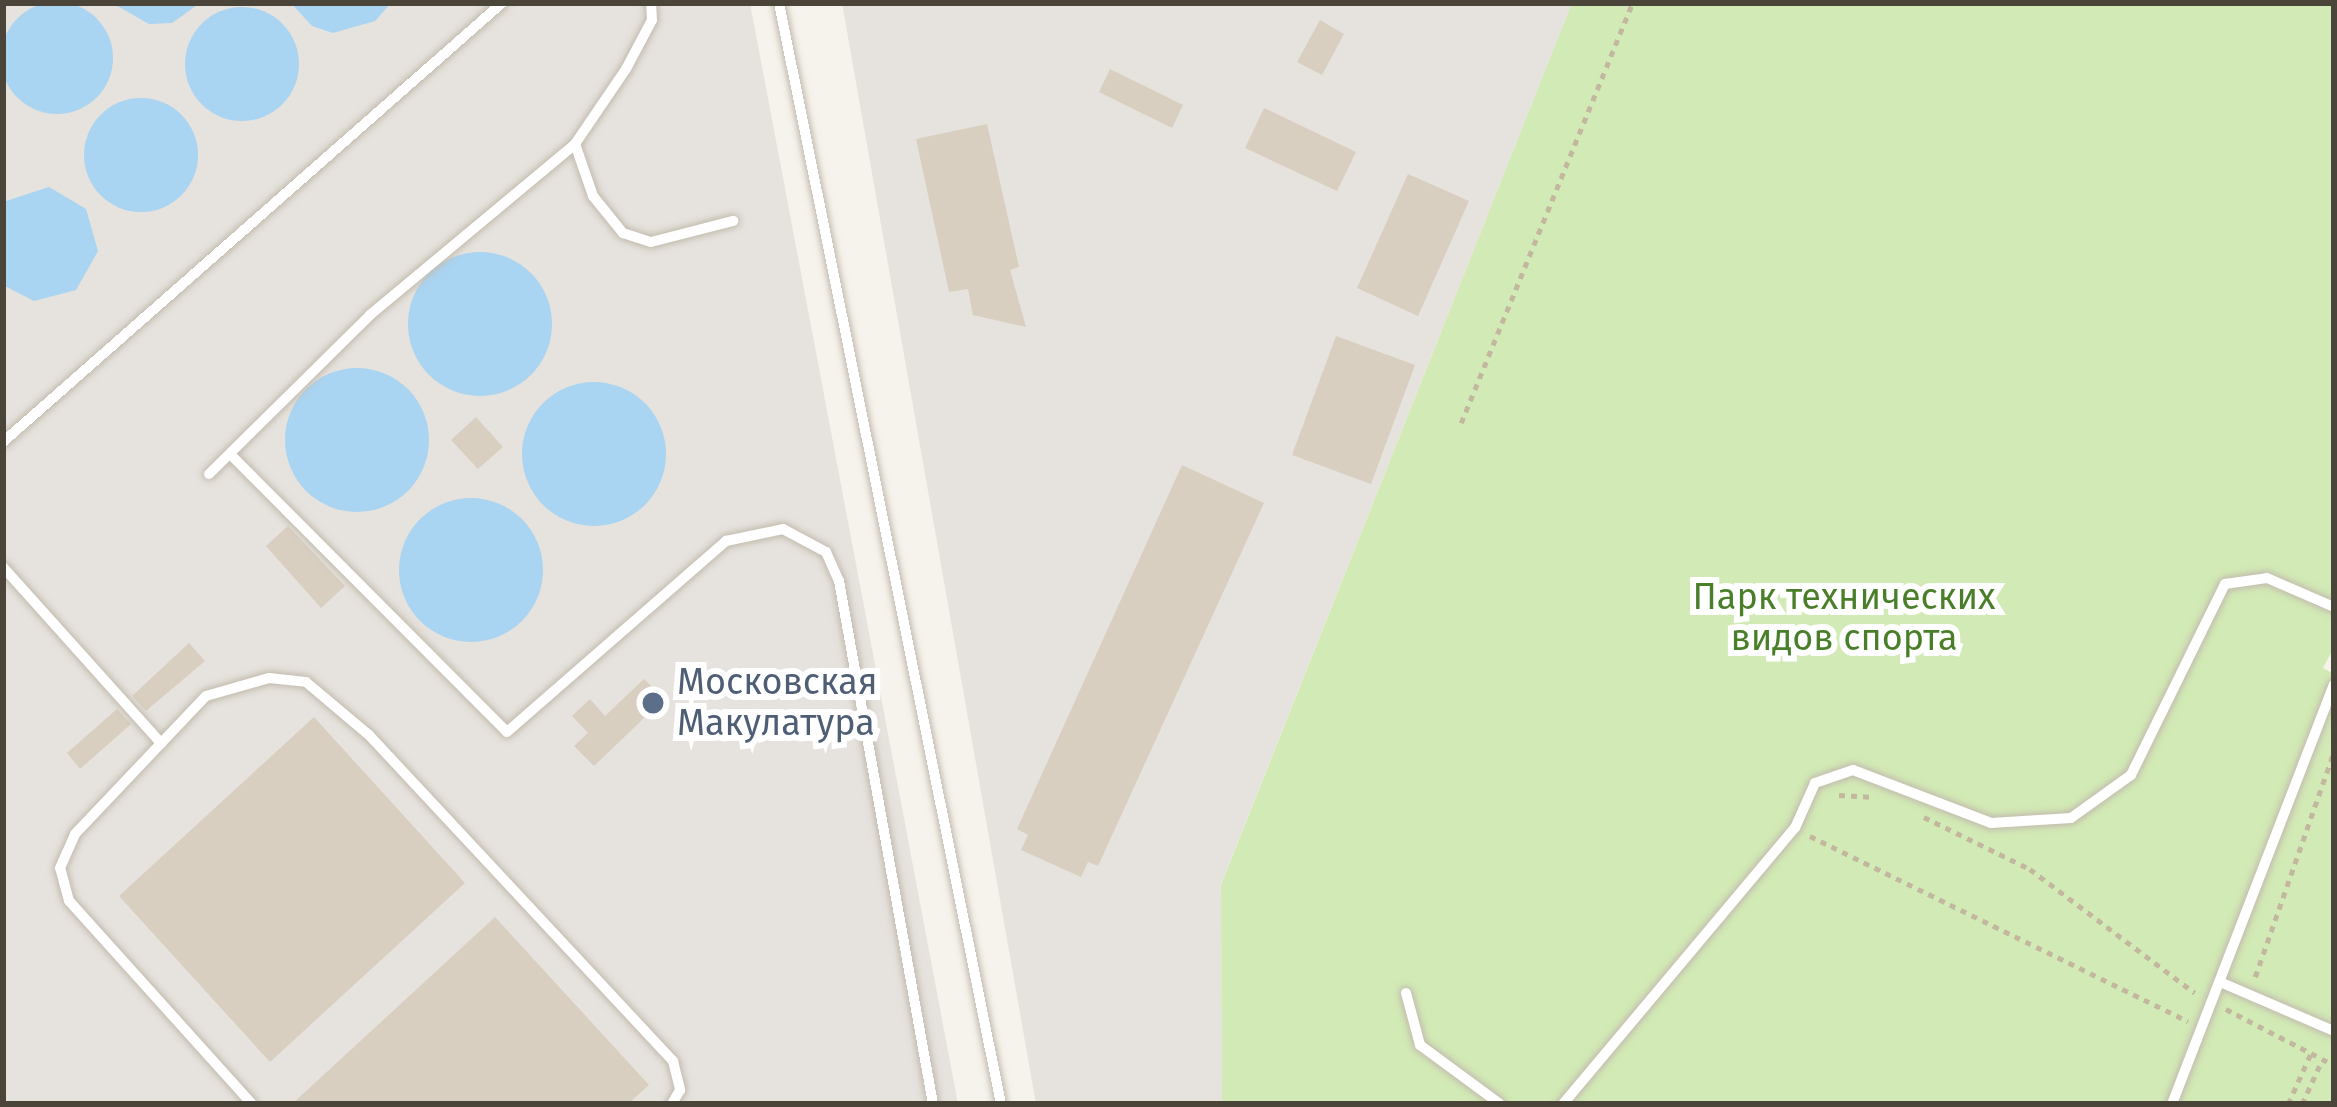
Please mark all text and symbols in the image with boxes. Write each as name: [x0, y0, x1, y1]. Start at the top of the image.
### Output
park label: Парк технических видов спорта: [1693, 575, 1995, 660]
place label: Московская Макулатура: [677, 660, 878, 745]
marker: Московская Макулатура: [640, 690, 666, 716]

